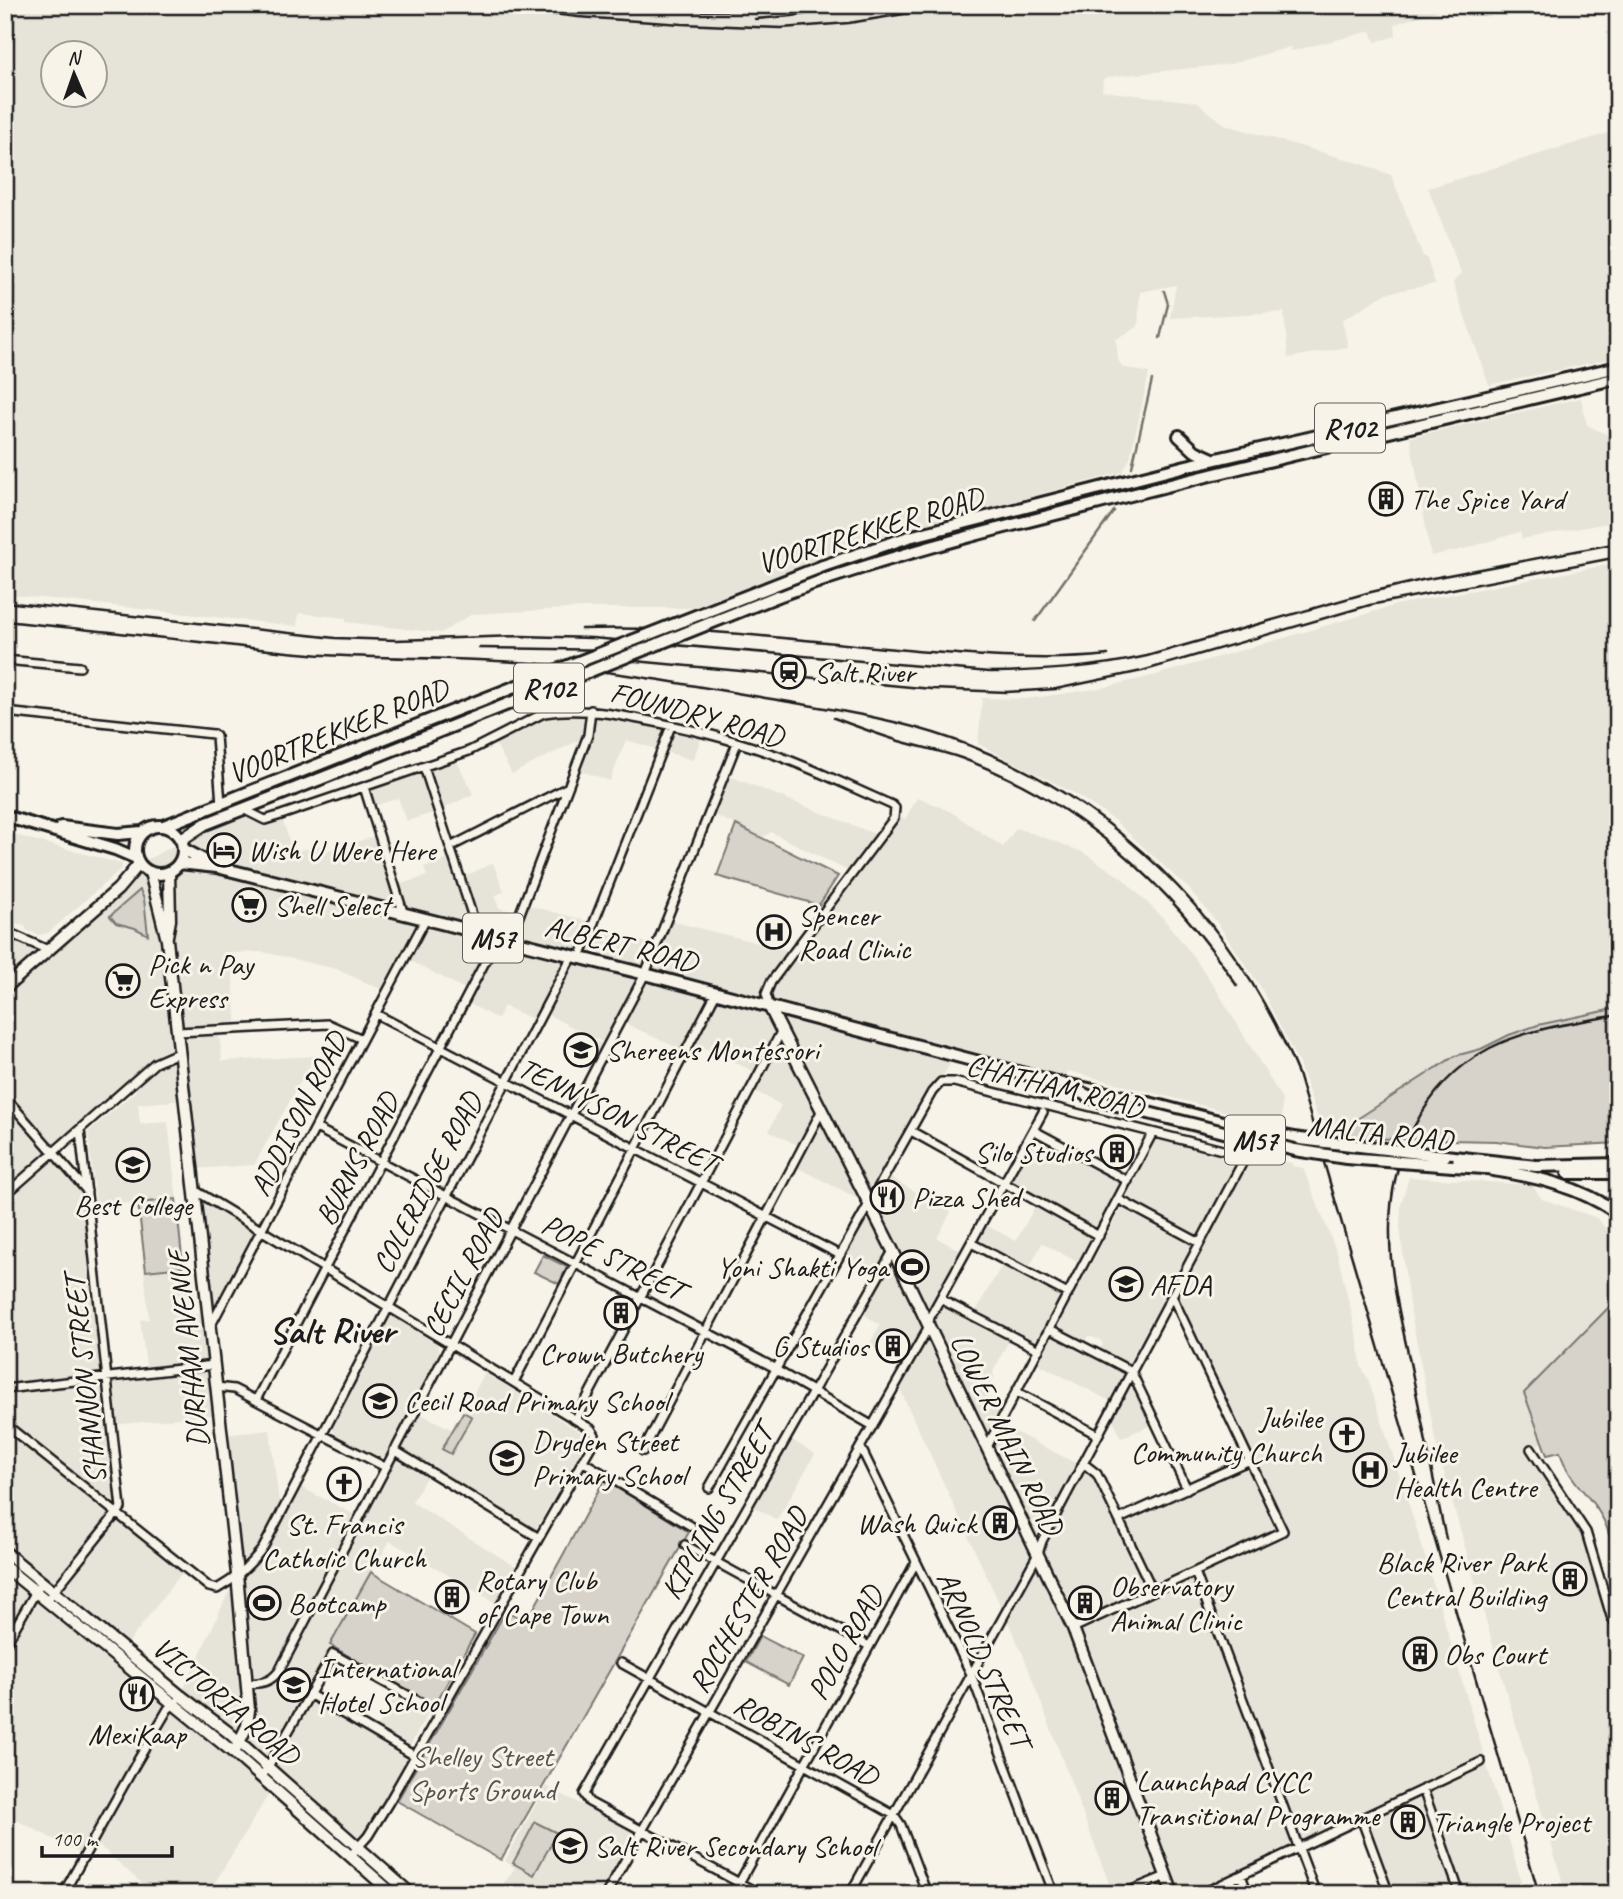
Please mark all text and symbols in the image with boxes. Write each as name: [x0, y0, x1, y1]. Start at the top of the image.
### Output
north arrow: [38, 38, 108, 108]
text: N: [67, 46, 83, 70]
road number: R102: [1315, 404, 1385, 452]
street label: VOORTREKKER ROAD: [753, 477, 990, 582]
building icon: The Spice Yard: [1367, 480, 1405, 518]
place label: The Spice Yard: [1410, 480, 1568, 518]
station icon: Salt River: [770, 653, 808, 691]
place label: Salt River: [814, 653, 918, 691]
road number: R102: [514, 664, 584, 712]
street label: VOORTREKKER ROAD: [222, 669, 456, 792]
street label: FOUNDRY ROAD: [606, 673, 790, 756]
hotel icon: Wish U Were Here: [205, 831, 243, 869]
place label: Wish U Were Here: [248, 831, 438, 869]
supermarket icon: Shell Select: [230, 886, 268, 924]
place label: Shell Select: [274, 886, 394, 924]
place label: Spencer Road Clinic: [798, 896, 912, 968]
street label: ALBERT ROAD: [541, 907, 704, 982]
hospital icon: Spencer Road Clinic: [755, 913, 793, 951]
road number: M57: [463, 914, 523, 962]
place label: Pick n Pay Express: [148, 945, 256, 1017]
supermarket icon: Pick n Pay Express: [104, 962, 142, 1000]
street label: ADDISON ROAD: [241, 1024, 357, 1202]
school or university icon: Shereens Montessori: [562, 1031, 600, 1069]
place label: Shereens Montessori: [606, 1031, 822, 1069]
street label: CHATHAM ROAD: [963, 1046, 1150, 1127]
street label: TENNYSON STREET: [512, 1048, 730, 1184]
street label: BURNS ROAD: [306, 1084, 409, 1232]
street label: COLERIDGE ROAD: [364, 1084, 492, 1280]
street label: MALTA ROAD: [1305, 1106, 1457, 1160]
road number: M57: [1225, 1116, 1285, 1164]
place label: Silo Studios: [974, 1133, 1095, 1171]
building icon: Silo Studios: [1098, 1133, 1136, 1171]
school or university icon: Best College: [114, 1146, 152, 1184]
restaurant icon: Pizza Shed: [868, 1178, 906, 1216]
place label: Pizza Shed: [912, 1178, 1024, 1216]
place label: Best College: [74, 1186, 194, 1224]
street label: CECIL ROAD: [414, 1200, 514, 1343]
street label: POPE STREET: [535, 1205, 697, 1312]
street label: DURHAM AVENUE: [158, 1245, 217, 1450]
place label: Yoni Shakti Yoga: [716, 1248, 891, 1286]
sports icon: Yoni Shakti Yoga: [893, 1248, 931, 1286]
school or university icon: AFDA: [1107, 1265, 1145, 1303]
place label: AFDA: [1150, 1265, 1212, 1303]
street label: SHANNON STREET: [54, 1267, 115, 1486]
building icon: Crown Butchery: [602, 1294, 640, 1332]
district label: Salt River: [269, 1307, 399, 1354]
place label: G Studios: [772, 1327, 871, 1365]
building icon: G Studios: [874, 1327, 912, 1365]
street label: LOWER MAIN ROAD: [942, 1327, 1073, 1543]
place label: Crown Butchery: [539, 1334, 704, 1372]
school or university icon: Cecil Road Primary School: [361, 1382, 399, 1420]
place label: Cecil Road Primary School: [404, 1382, 673, 1420]
place label: Jubilee Community Church: [1131, 1399, 1324, 1471]
street label: KIPLING STREET: [652, 1412, 786, 1606]
church icon: Jubilee Community Church: [1328, 1416, 1366, 1454]
place label: Dryden Street Primary School: [532, 1422, 691, 1494]
place label: Jubilee Health Centre: [1392, 1434, 1539, 1506]
school or university icon: Dryden Street Primary School: [488, 1439, 526, 1477]
hospital icon: Jubilee Health Centre: [1351, 1451, 1389, 1489]
church icon: St. Francis Catholic Church: [325, 1465, 363, 1503]
street label: ROCHESTER ROAD: [680, 1498, 818, 1699]
place label: Wash Quick: [857, 1504, 978, 1542]
building icon: Wash Quick: [981, 1504, 1019, 1542]
place label: St. Francis Catholic Church: [262, 1505, 427, 1577]
place label: Black River Park Central Building: [1377, 1543, 1548, 1615]
building icon: Black River Park Central Building: [1551, 1560, 1589, 1598]
place label: Rotary Club of Cape Town: [476, 1561, 610, 1633]
street label: ARNOLD STREET: [928, 1565, 1043, 1760]
place label: Observatory Animal Clinic: [1110, 1567, 1243, 1639]
street label: POLO ROAD: [798, 1577, 893, 1706]
building icon: Rotary Club of Cape Town: [433, 1578, 471, 1616]
sports icon: Bootcamp: [245, 1584, 283, 1622]
place label: Bootcamp: [288, 1584, 387, 1622]
building icon: Observatory Animal Clinic: [1066, 1584, 1104, 1622]
street label: VICTORIA ROAD: [145, 1628, 309, 1775]
building icon: Obs Court: [1401, 1635, 1439, 1673]
place label: Obs Court: [1444, 1635, 1549, 1673]
place label: International Hotel School: [318, 1649, 461, 1721]
school or university icon: International Hotel School: [275, 1666, 313, 1704]
restaurant icon: MexiKaap: [118, 1675, 156, 1713]
street label: ROBINS ROAD: [727, 1685, 887, 1796]
place label: MexiKaap: [88, 1715, 188, 1753]
park label: Shelley Street Sports Ground: [408, 1737, 560, 1809]
place label: Launchpad CYCC Transitional Programme: [1136, 1762, 1381, 1834]
building icon: Launchpad CYCC Transitional Programme: [1093, 1779, 1131, 1817]
building icon: Triangle Project: [1389, 1803, 1427, 1841]
place label: Triangle Project: [1432, 1803, 1593, 1841]
scale bar: [42, 1815, 172, 1859]
text: 100 m: [52, 1826, 99, 1852]
school or university icon: Salt River Secondary School: [551, 1827, 589, 1865]
place label: Salt River Secondary School: [594, 1827, 881, 1865]

